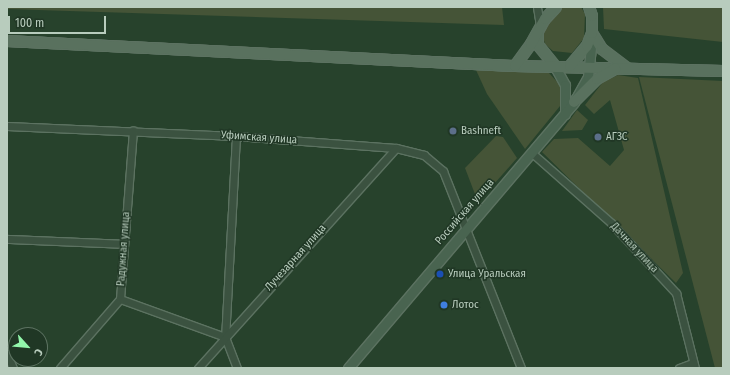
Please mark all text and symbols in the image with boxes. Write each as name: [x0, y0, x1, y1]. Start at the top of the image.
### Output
scale bar: [10, 8, 108, 34]
text: 100 m: [15, 16, 44, 30]
place label: Bashneft: [461, 124, 501, 138]
marker: Bashneft: [448, 126, 458, 136]
street label: Уфимская улица: [220, 129, 298, 147]
place label: АГЗС: [606, 130, 627, 144]
marker: АГЗС: [593, 132, 603, 142]
street label: Российская улица: [433, 176, 497, 248]
street label: Радужная улица: [115, 211, 133, 287]
street label: Дачная улица: [607, 220, 661, 276]
street label: Лучезарная улица: [263, 222, 329, 294]
place label: Улица Уральская: [448, 267, 526, 281]
marker: Улица Уральская: [435, 269, 445, 279]
place label: Лотос: [452, 298, 479, 312]
marker: Лотос: [439, 300, 449, 310]
north arrow: [8, 327, 48, 367]
text: С: [31, 347, 45, 358]

